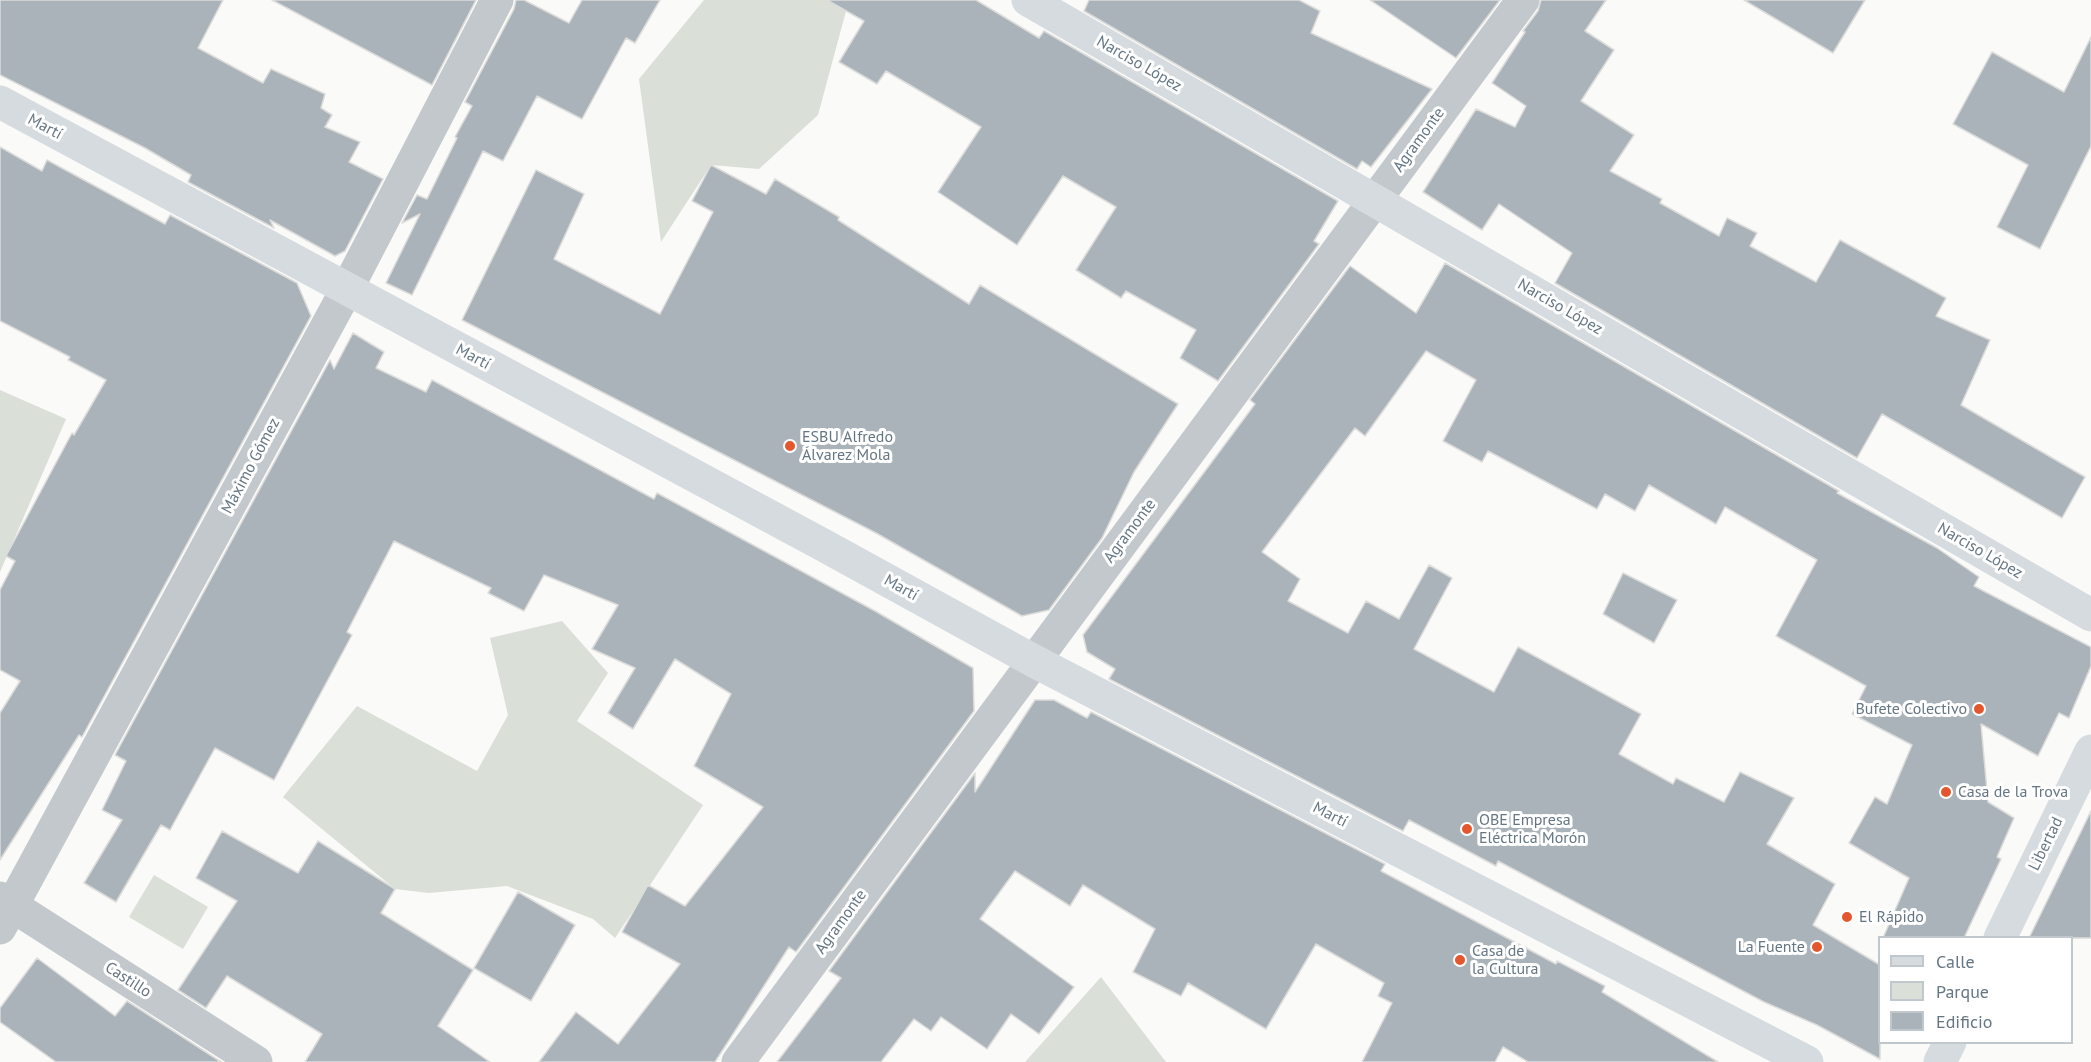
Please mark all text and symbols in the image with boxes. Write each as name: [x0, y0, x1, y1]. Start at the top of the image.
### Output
street label: Narciso López: [1093, 32, 1185, 96]
street label: Agramonte: [1389, 104, 1449, 176]
street label: Martí: [25, 110, 65, 144]
street label: Narciso López: [1514, 275, 1606, 339]
street label: Martí: [453, 340, 493, 374]
street label: Máximo Gómez: [218, 415, 284, 517]
place label: ESBU Alfredo Álvarez Mola: [802, 427, 893, 465]
marker: ESBU Alfredo Álvarez Mola: [783, 439, 797, 453]
street label: Agramonte: [1100, 495, 1160, 567]
street label: Narciso López: [1934, 519, 2026, 583]
street label: Martí: [881, 571, 921, 605]
place label: Bufete Colectivo: [1856, 699, 1967, 719]
marker: Bufete Colectivo: [1972, 702, 1986, 716]
place label: Casa de la Trova: [1958, 782, 2068, 802]
marker: Casa de la Trova: [1939, 785, 1953, 799]
street label: Martí: [1310, 798, 1350, 832]
place label: OBE Empresa Eléctrica Morón: [1479, 810, 1586, 848]
street label: Libertad: [2025, 814, 2067, 874]
marker: OBE Empresa Eléctrica Morón: [1460, 822, 1474, 836]
street label: Agramonte: [811, 886, 871, 958]
place label: El Rápido: [1859, 907, 1924, 927]
marker: El Rápido: [1840, 910, 1854, 924]
legend: [1878, 936, 2073, 1044]
place label: La Fuente: [1738, 937, 1805, 957]
marker: La Fuente: [1810, 940, 1824, 954]
place label: Casa de la Cultura: [1472, 941, 1538, 979]
text: Calle: [1936, 950, 1975, 973]
marker: Casa de la Cultura: [1453, 953, 1467, 967]
street label: Castillo: [101, 958, 155, 1002]
text: Parque: [1936, 980, 1989, 1003]
text: Edificio: [1936, 1010, 1992, 1033]

